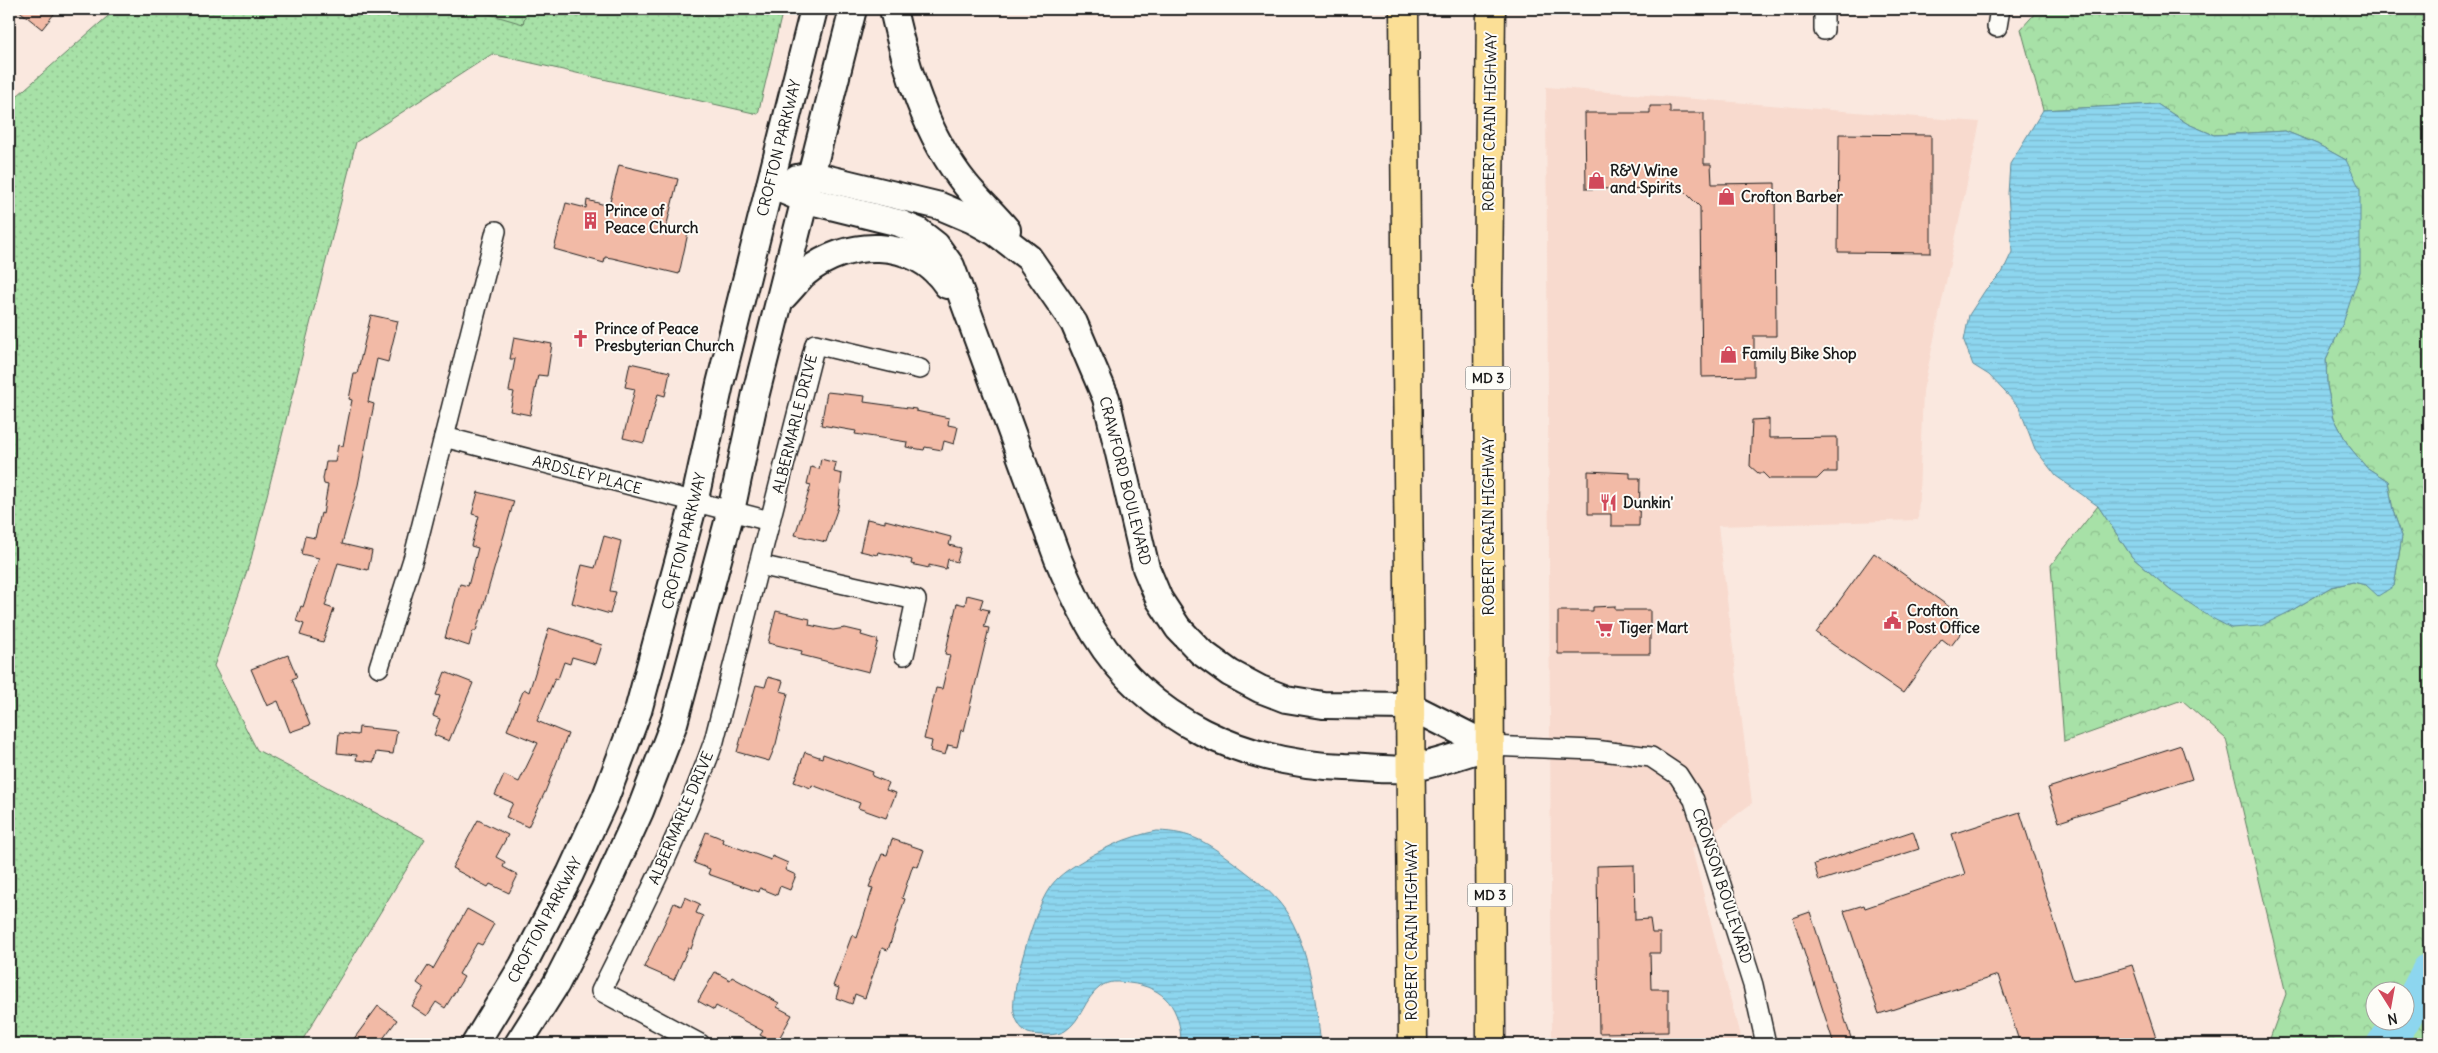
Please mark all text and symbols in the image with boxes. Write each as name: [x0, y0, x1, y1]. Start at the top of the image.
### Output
street label: ROBERT CRAIN HIGHWAY: [1478, 32, 1501, 212]
street label: CROFTON PARKWAY: [752, 77, 805, 218]
place label: R&V Wine and Spirits: [1610, 161, 1681, 198]
shop icon: R&V Wine and Spirits: [1586, 170, 1606, 190]
shop icon: Crofton Barber: [1717, 187, 1737, 207]
place label: Crofton Barber: [1741, 187, 1844, 206]
place label: Prince of Peace Church: [605, 201, 699, 237]
building icon: Prince of Peace Church: [581, 210, 601, 230]
place label: Prince of Peace Presbyterian Church: [595, 319, 735, 356]
church icon: Prince of Peace Presbyterian Church: [571, 328, 591, 348]
shop icon: Family Bike Shop: [1718, 344, 1738, 364]
place label: Family Bike Shop: [1742, 344, 1857, 364]
street label: ALBERMARLE DRIVE: [768, 352, 821, 495]
road number: MD 3: [1466, 366, 1510, 389]
street label: CRAWFORD BOULEVARD: [1095, 394, 1156, 567]
street label: ROBERT CRAIN HIGHWAY: [1479, 436, 1498, 616]
street label: ARDSLEY PLACE: [530, 451, 644, 498]
street label: CROFTON PARKWAY: [657, 470, 710, 611]
restaurant icon: Dunkin': [1599, 493, 1619, 513]
place label: Dunkin': [1623, 493, 1674, 512]
place label: Crofton Post Office: [1907, 601, 1980, 637]
public building icon: Crofton Post Office: [1883, 610, 1903, 630]
supermarket icon: Tiger Mart: [1595, 618, 1615, 638]
place label: Tiger Mart: [1619, 618, 1689, 638]
street label: ALBERMARLE DRIVE: [644, 748, 717, 887]
street label: CRONSON BOULEVARD: [1688, 806, 1757, 966]
street label: ROBERT CRAIN HIGHWAY: [1402, 841, 1421, 1021]
street label: CROFTON PARKWAY: [503, 853, 586, 986]
road number: MD 3: [1468, 884, 1512, 906]
north arrow: [2366, 980, 2416, 1030]
text: N: [2386, 1009, 2399, 1029]

